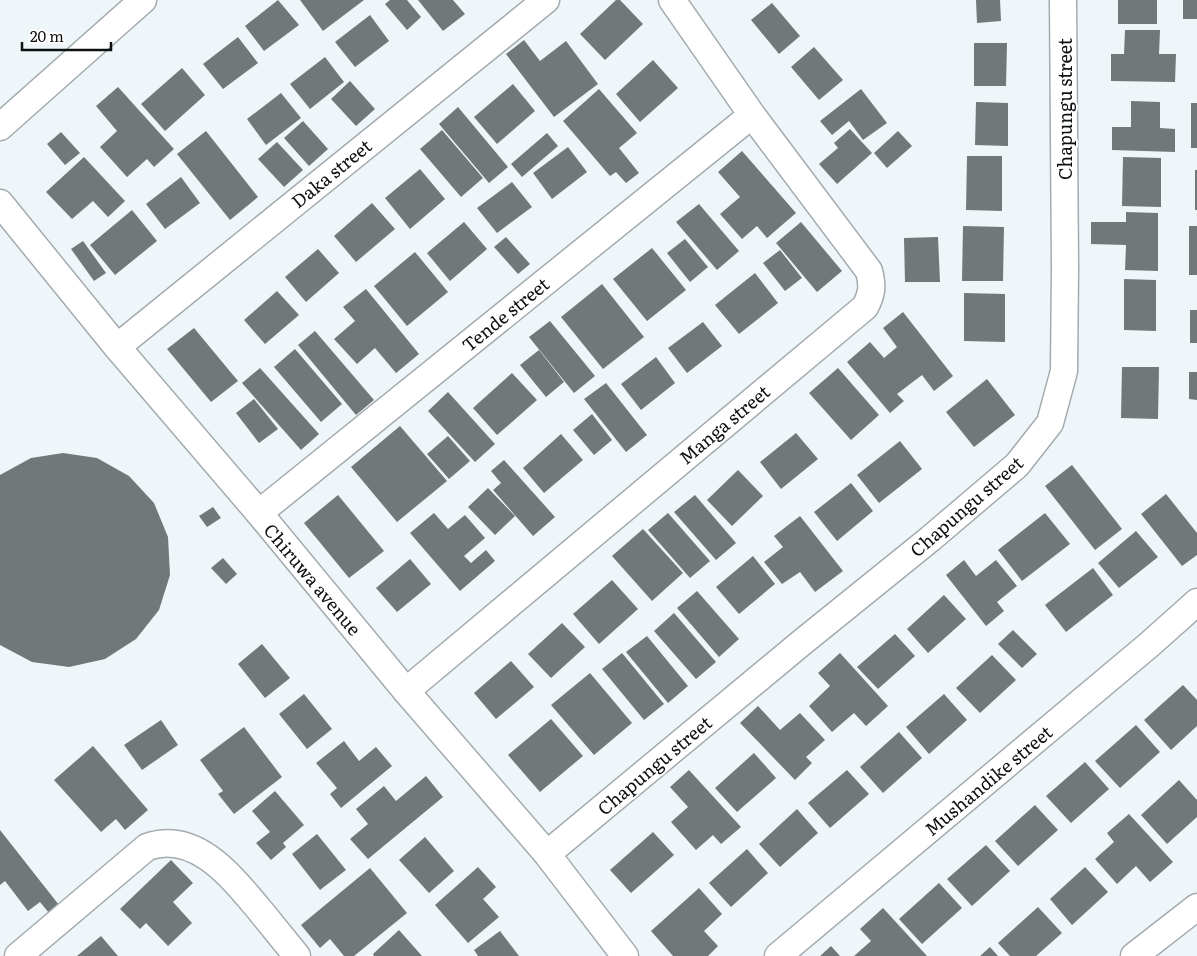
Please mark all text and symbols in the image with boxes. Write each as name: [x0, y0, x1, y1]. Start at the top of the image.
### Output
scale bar: [22, 20, 111, 52]
text: 20 m: [30, 24, 64, 47]
street label: Chapungu street: [1051, 37, 1078, 180]
street label: Daka street: [285, 132, 378, 214]
street label: Tende street: [455, 270, 555, 358]
street label: Manga street: [673, 377, 776, 470]
street label: Chapungu street: [904, 449, 1029, 563]
street label: Chiruwa avenue: [258, 517, 368, 641]
street label: Chapungu street: [591, 709, 718, 821]
street label: Mushandike street: [918, 718, 1058, 842]

